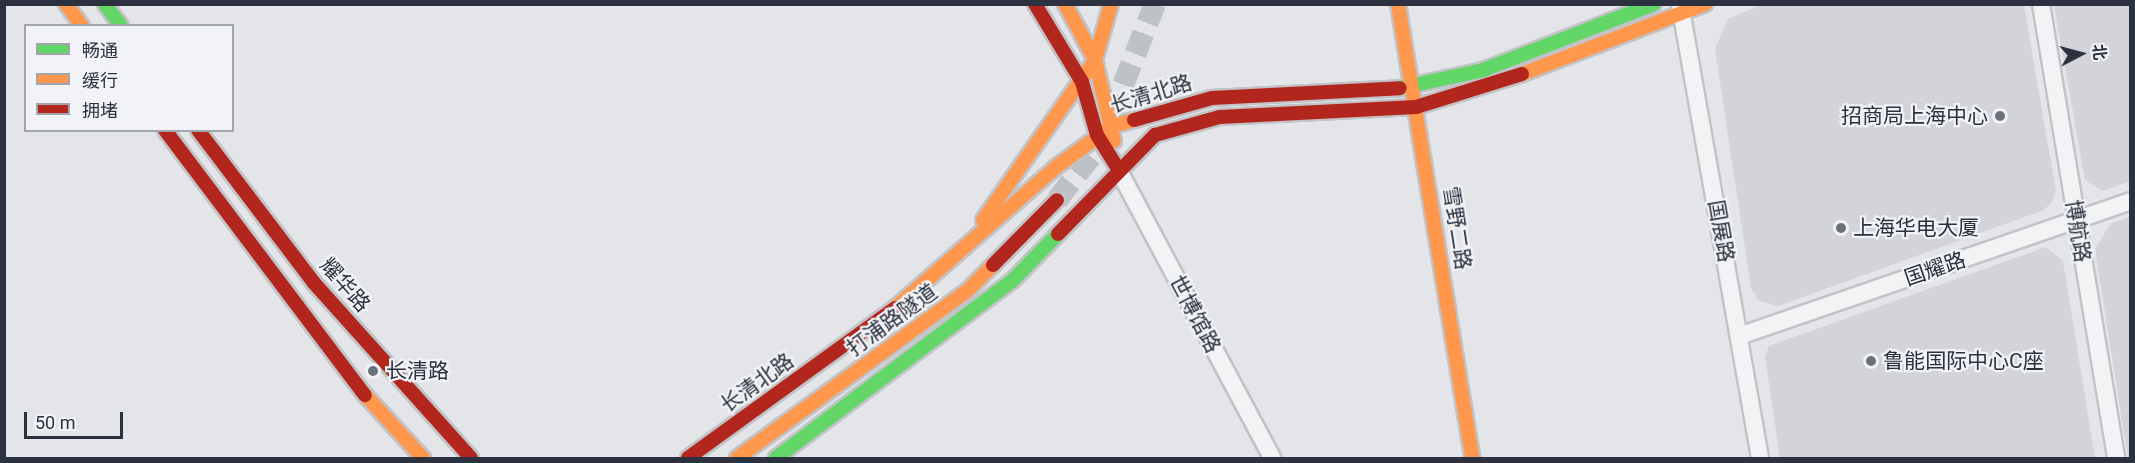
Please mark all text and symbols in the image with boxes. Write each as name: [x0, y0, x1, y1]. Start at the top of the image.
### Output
legend: [24, 24, 234, 132]
north arrow: [2051, 24, 2111, 84]
text: 畅通: [82, 40, 118, 61]
text: 北: [2089, 43, 2110, 61]
text: 缓行: [82, 70, 118, 91]
street label: 长清北路: [1107, 70, 1195, 118]
text: 拥堵: [82, 100, 118, 121]
place label: 招商局上海中心: [1841, 103, 1988, 129]
marker: 招商局上海中心: [1993, 109, 2007, 123]
street label: 雪野二路: [1438, 185, 1476, 271]
street label: 国展路: [1703, 198, 1739, 264]
street label: 博航路: [2061, 198, 2095, 264]
place label: 上海华电大厦: [1853, 215, 1979, 241]
marker: 上海华电大厦: [1834, 221, 1848, 235]
street label: 国耀路: [1901, 247, 1969, 291]
street label: 耀华路: [315, 253, 375, 317]
street label: 世博馆路: [1164, 271, 1226, 357]
street label: 打浦路隧道: [842, 279, 942, 361]
street label: 长清北路: [716, 348, 798, 418]
place label: 鲁能国际中心C座: [1883, 348, 2044, 374]
marker: 鲁能国际中心C座: [1864, 354, 1878, 368]
place label: 长清路: [386, 358, 449, 384]
marker: 长清路: [364, 362, 382, 380]
scale bar: [27, 400, 126, 438]
text: 50 m: [35, 412, 75, 433]

